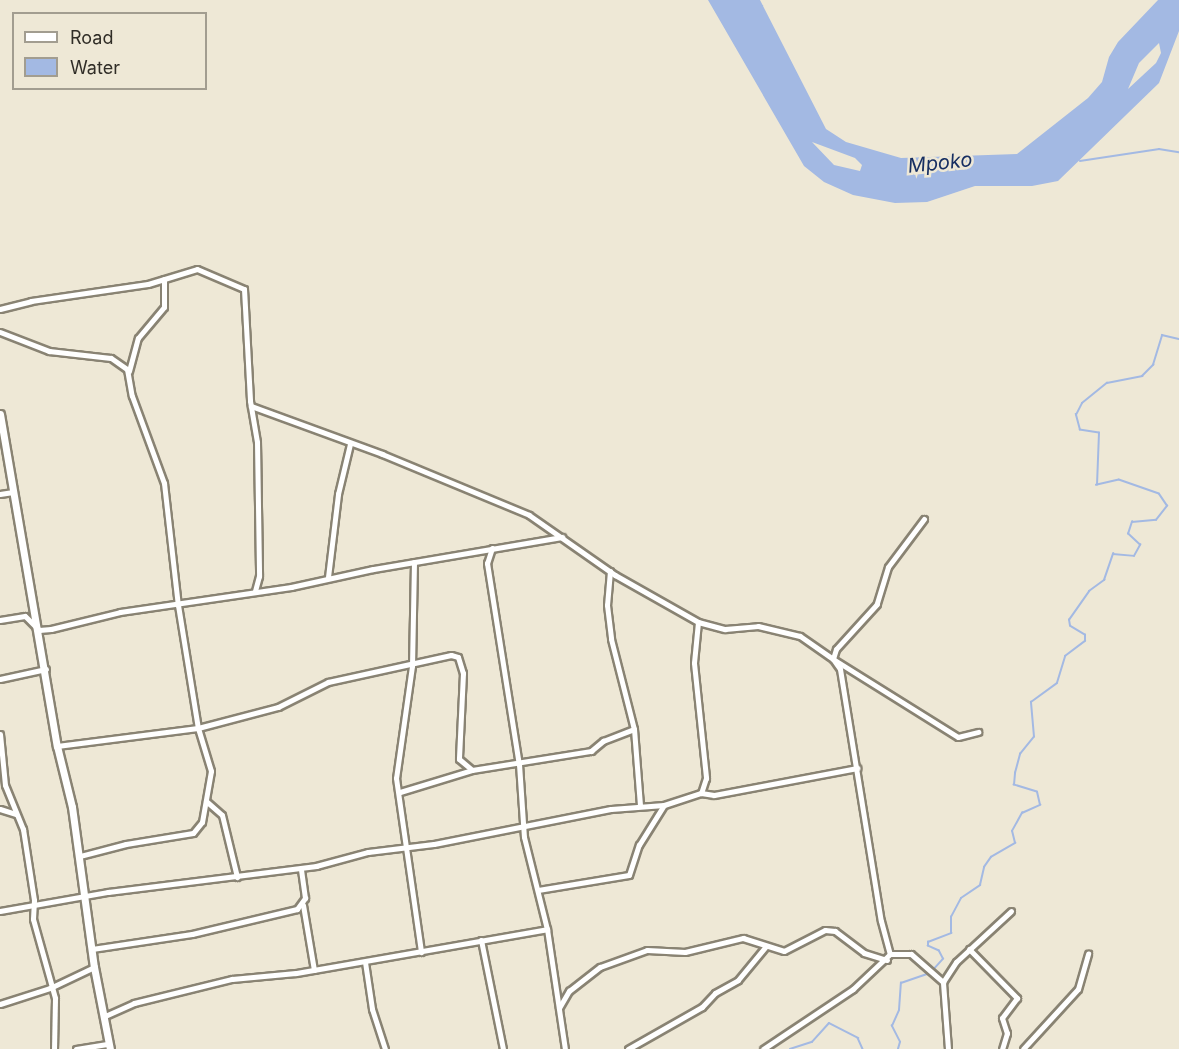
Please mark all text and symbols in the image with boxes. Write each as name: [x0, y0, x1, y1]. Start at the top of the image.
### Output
legend: [12, 12, 207, 90]
text: Road: [70, 27, 113, 48]
text: Water: [70, 57, 120, 78]
water label: Mpoko: [906, 148, 974, 178]

